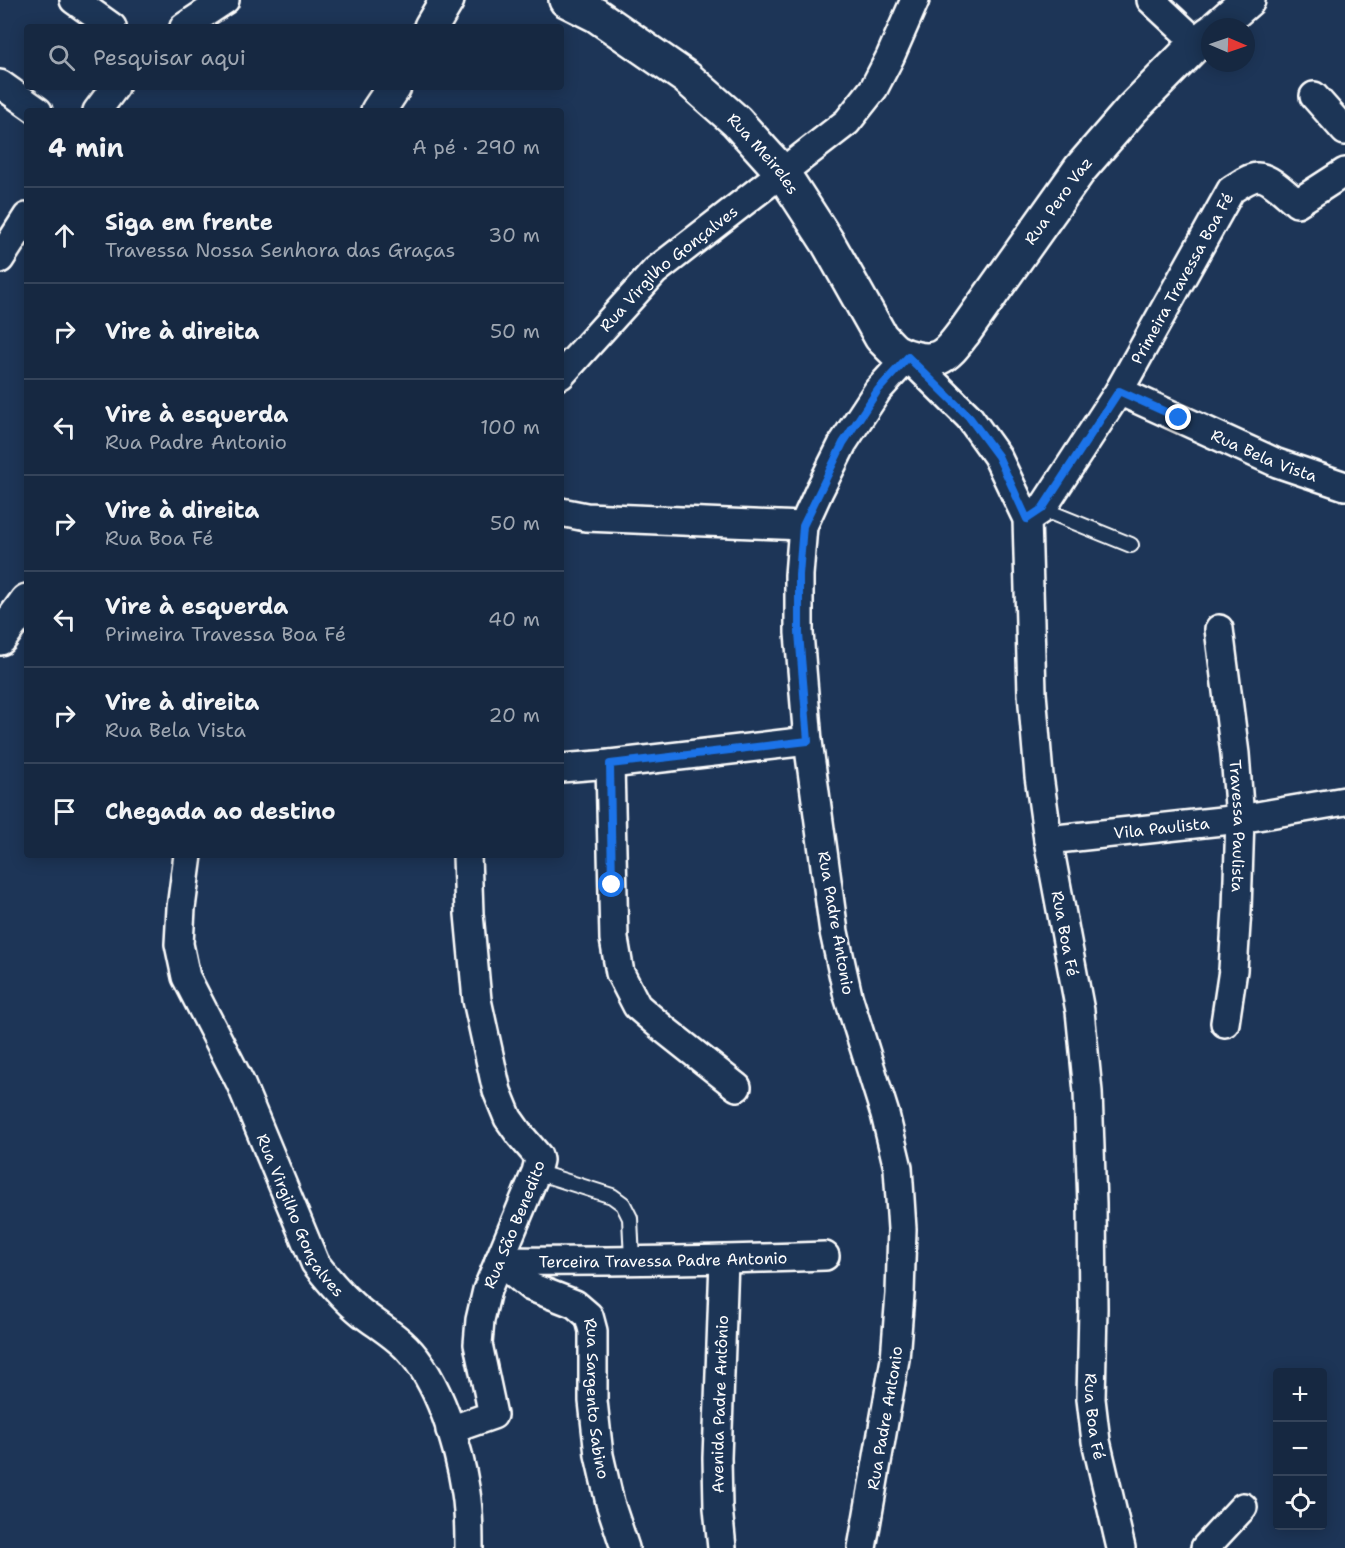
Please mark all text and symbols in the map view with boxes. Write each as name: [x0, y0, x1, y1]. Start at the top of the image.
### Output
north arrow: [1201, 18, 1255, 72]
search box: [24, 24, 564, 90]
icon: search: [45, 41, 78, 74]
text: Pesquisar aqui: [93, 43, 246, 72]
street label: Rua Meireles: [723, 108, 804, 198]
text: 4 min: [48, 130, 124, 165]
text: A pé · 290 m: [412, 134, 540, 160]
street label: Rua Pero Vaz: [1019, 152, 1097, 249]
street label: Primeira Travessa Boa Fé: [1126, 189, 1238, 368]
street label: Rua Virgilho Gonçalves: [595, 200, 742, 336]
text: Siga em frente: [105, 208, 273, 237]
icon: ahead: [48, 219, 81, 252]
text: 30 m: [488, 222, 540, 248]
text: Travessa Nossa Senhora das Graças: [105, 237, 455, 263]
icon: right: [48, 315, 81, 348]
text: Vire à direita: [105, 317, 259, 346]
text: 50 m: [490, 318, 540, 344]
text: Vire à esquerda: [105, 400, 288, 429]
route end: [1165, 404, 1191, 430]
icon: left: [48, 411, 81, 444]
text: 100 m: [480, 414, 540, 440]
street label: Rua Bela Vista: [1208, 424, 1320, 486]
text: Rua Padre Antonio: [105, 429, 287, 455]
text: Vire à direita: [105, 496, 259, 525]
icon: right: [48, 507, 81, 540]
text: 50 m: [490, 510, 540, 536]
text: Rua Boa Fé: [105, 525, 214, 551]
text: Vire à esquerda: [105, 592, 288, 621]
icon: left: [48, 603, 81, 636]
text: 40 m: [488, 606, 540, 632]
text: Primeira Travessa Boa Fé: [105, 621, 346, 647]
text: Vire à direita: [105, 688, 259, 717]
icon: right: [48, 699, 81, 732]
text: 20 m: [489, 702, 540, 728]
text: Rua Bela Vista: [105, 717, 246, 743]
street label: Travessa Paulista: [1225, 759, 1251, 893]
icon: arrive: [48, 795, 81, 828]
text: Chegada ao destino: [105, 797, 336, 826]
street label: Vila Paulista: [1112, 812, 1210, 843]
street label: Rua Padre Antonio: [813, 850, 859, 996]
route start: [598, 871, 624, 897]
street label: Rua Boa Fé: [1047, 889, 1084, 978]
street label: Rua Virgilho Gonçalves: [252, 1130, 349, 1301]
street label: Rua São Benedito: [478, 1158, 549, 1291]
street label: Terceira Travessa Padre Antonio: [539, 1247, 788, 1272]
street label: Rua Sargento Sabino: [579, 1315, 615, 1481]
street label: Avenida Padre Antônio: [706, 1315, 733, 1494]
street label: Rua Padre Antonio: [862, 1345, 906, 1491]
map controls: [1273, 1368, 1327, 1530]
button: +: [1273, 1368, 1327, 1422]
street label: Rua Boa Fé: [1080, 1373, 1111, 1462]
button: −: [1273, 1422, 1327, 1476]
button: locate: [1273, 1476, 1327, 1530]

